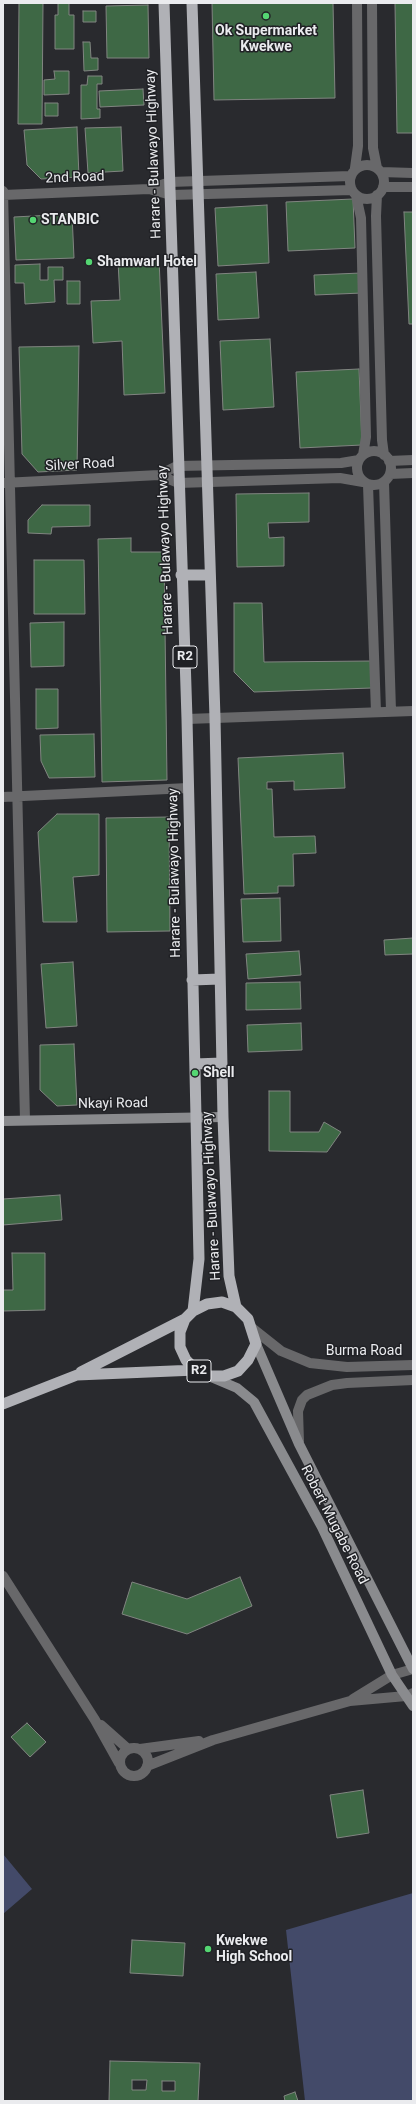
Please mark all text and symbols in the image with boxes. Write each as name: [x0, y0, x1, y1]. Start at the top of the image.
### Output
marker: Ok Supermarket Kwekwe: [261, 11, 271, 21]
place label: Ok Supermarket Kwekwe: [215, 23, 317, 56]
street label: Harare - Bulawayo Highway: [143, 69, 165, 239]
street label: 2nd Road: [45, 169, 105, 187]
place label: STANBIC: [41, 212, 99, 228]
marker: STANBIC: [28, 215, 38, 225]
place label: Shamwarl Hotel: [97, 254, 197, 270]
marker: Shamwarl Hotel: [84, 257, 94, 267]
street label: Silver Road: [45, 455, 115, 475]
street label: Harare - Bulawayo Highway: [155, 465, 177, 635]
road number: R2: [173, 646, 197, 668]
street label: Harare - Bulawayo Highway: [165, 788, 185, 958]
place label: Shell: [203, 1065, 234, 1081]
marker: Shell: [190, 1068, 200, 1078]
street label: Nkayi Road: [78, 1095, 148, 1113]
street label: Harare - Bulawayo Highway: [199, 1111, 225, 1281]
street label: Burma Road: [326, 1343, 402, 1359]
road number: R2: [187, 1360, 211, 1382]
street label: Robert Mugabe Road: [297, 1463, 371, 1587]
place label: Kwekwe High School: [216, 1933, 292, 1966]
marker: Kwekwe High School: [203, 1944, 213, 1954]

